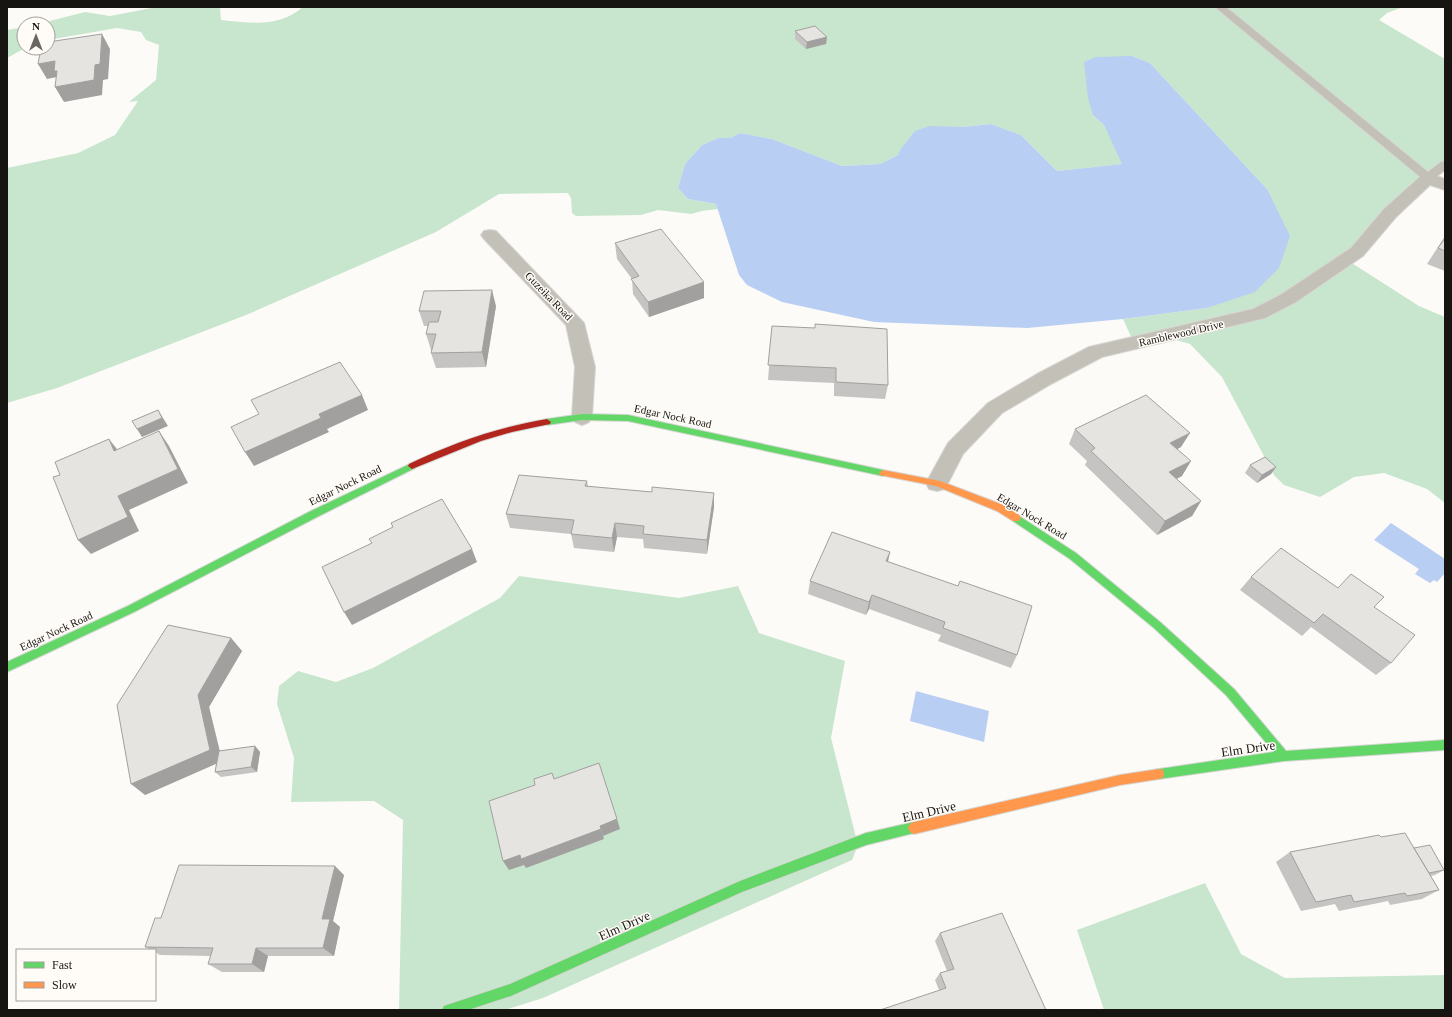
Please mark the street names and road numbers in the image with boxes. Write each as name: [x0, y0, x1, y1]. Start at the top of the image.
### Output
street label: Guzeika Road: [523, 269, 575, 323]
street label: Ramblewood Drive: [1138, 317, 1225, 349]
street label: Edgar Nock Road: [633, 402, 713, 430]
street label: Edgar Nock Road: [307, 462, 383, 508]
street label: Edgar Nock Road: [995, 491, 1069, 542]
street label: Edgar Nock Road: [18, 609, 95, 653]
street label: Elm Drive: [1220, 737, 1276, 760]
street label: Elm Drive: [901, 798, 958, 825]
street label: Elm Drive: [596, 907, 652, 943]

